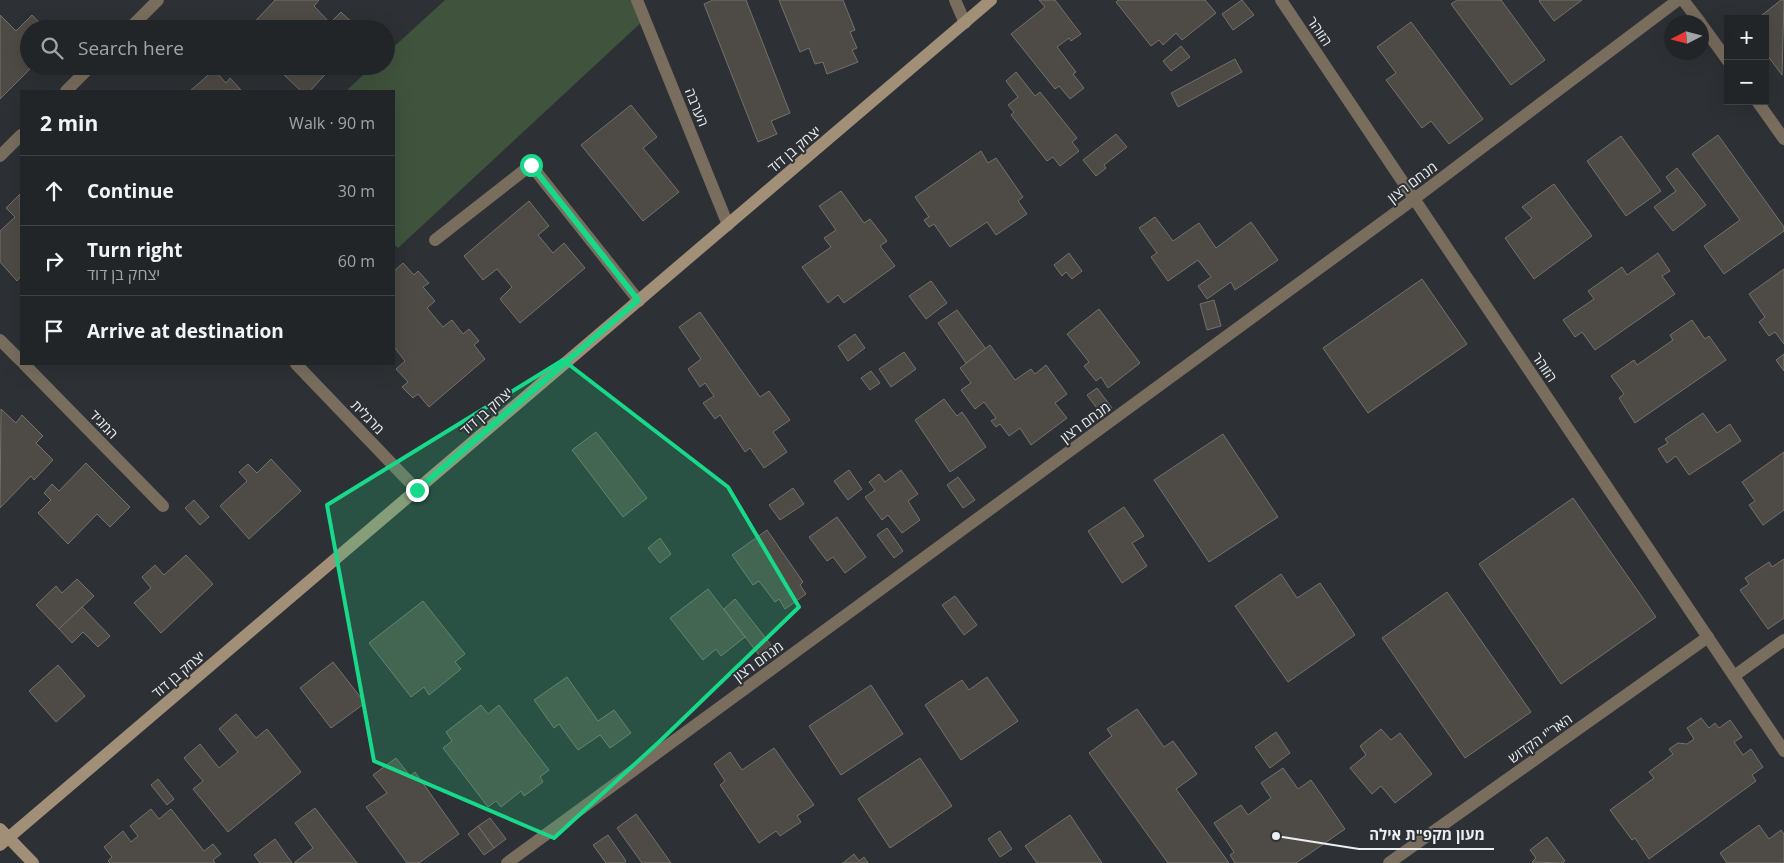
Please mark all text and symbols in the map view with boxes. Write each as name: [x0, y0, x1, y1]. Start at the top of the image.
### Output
street label: הזוהר: [1303, 12, 1337, 50]
north arrow: [1664, 15, 1709, 60]
map controls: [1724, 15, 1769, 105]
button: +: [1724, 15, 1769, 60]
search box: [20, 20, 395, 75]
icon: search: [38, 34, 66, 62]
text: Search here: [78, 35, 184, 61]
button: −: [1724, 60, 1769, 105]
street label: הערבה: [681, 85, 713, 129]
text: 2 min: [40, 109, 98, 137]
text: Walk · 90 m: [289, 112, 375, 134]
street label: יצחק בן דוד: [763, 121, 825, 177]
route start: [520, 154, 543, 177]
street label: מנחם רצון: [1383, 157, 1441, 207]
icon: ahead: [40, 177, 68, 205]
text: Continue: [87, 178, 174, 204]
text: 30 m: [338, 180, 375, 202]
text: Turn right: [87, 237, 182, 263]
icon: right: [40, 247, 68, 275]
text: 60 m: [338, 250, 375, 272]
text: יצחק בן דוד: [87, 263, 160, 285]
icon: arrive: [40, 317, 68, 345]
text: Arrive at destination: [87, 318, 284, 344]
street label: הזוהר: [1528, 348, 1562, 386]
street label: יצחק בן דוד: [456, 383, 516, 439]
street label: מרגלית: [347, 396, 389, 438]
street label: מנחם רצון: [1056, 397, 1114, 447]
street label: המגיד: [86, 405, 122, 443]
route end: [406, 479, 429, 502]
street label: מנחם רצון: [729, 636, 787, 686]
street label: יצחק בן דוד: [147, 646, 209, 702]
street label: האר"י הקדוש: [1504, 709, 1576, 767]
callout: מעון מקפ"ת אילה: [1359, 819, 1494, 849]
text: מעון מקפ"ת אילה: [1369, 824, 1485, 844]

